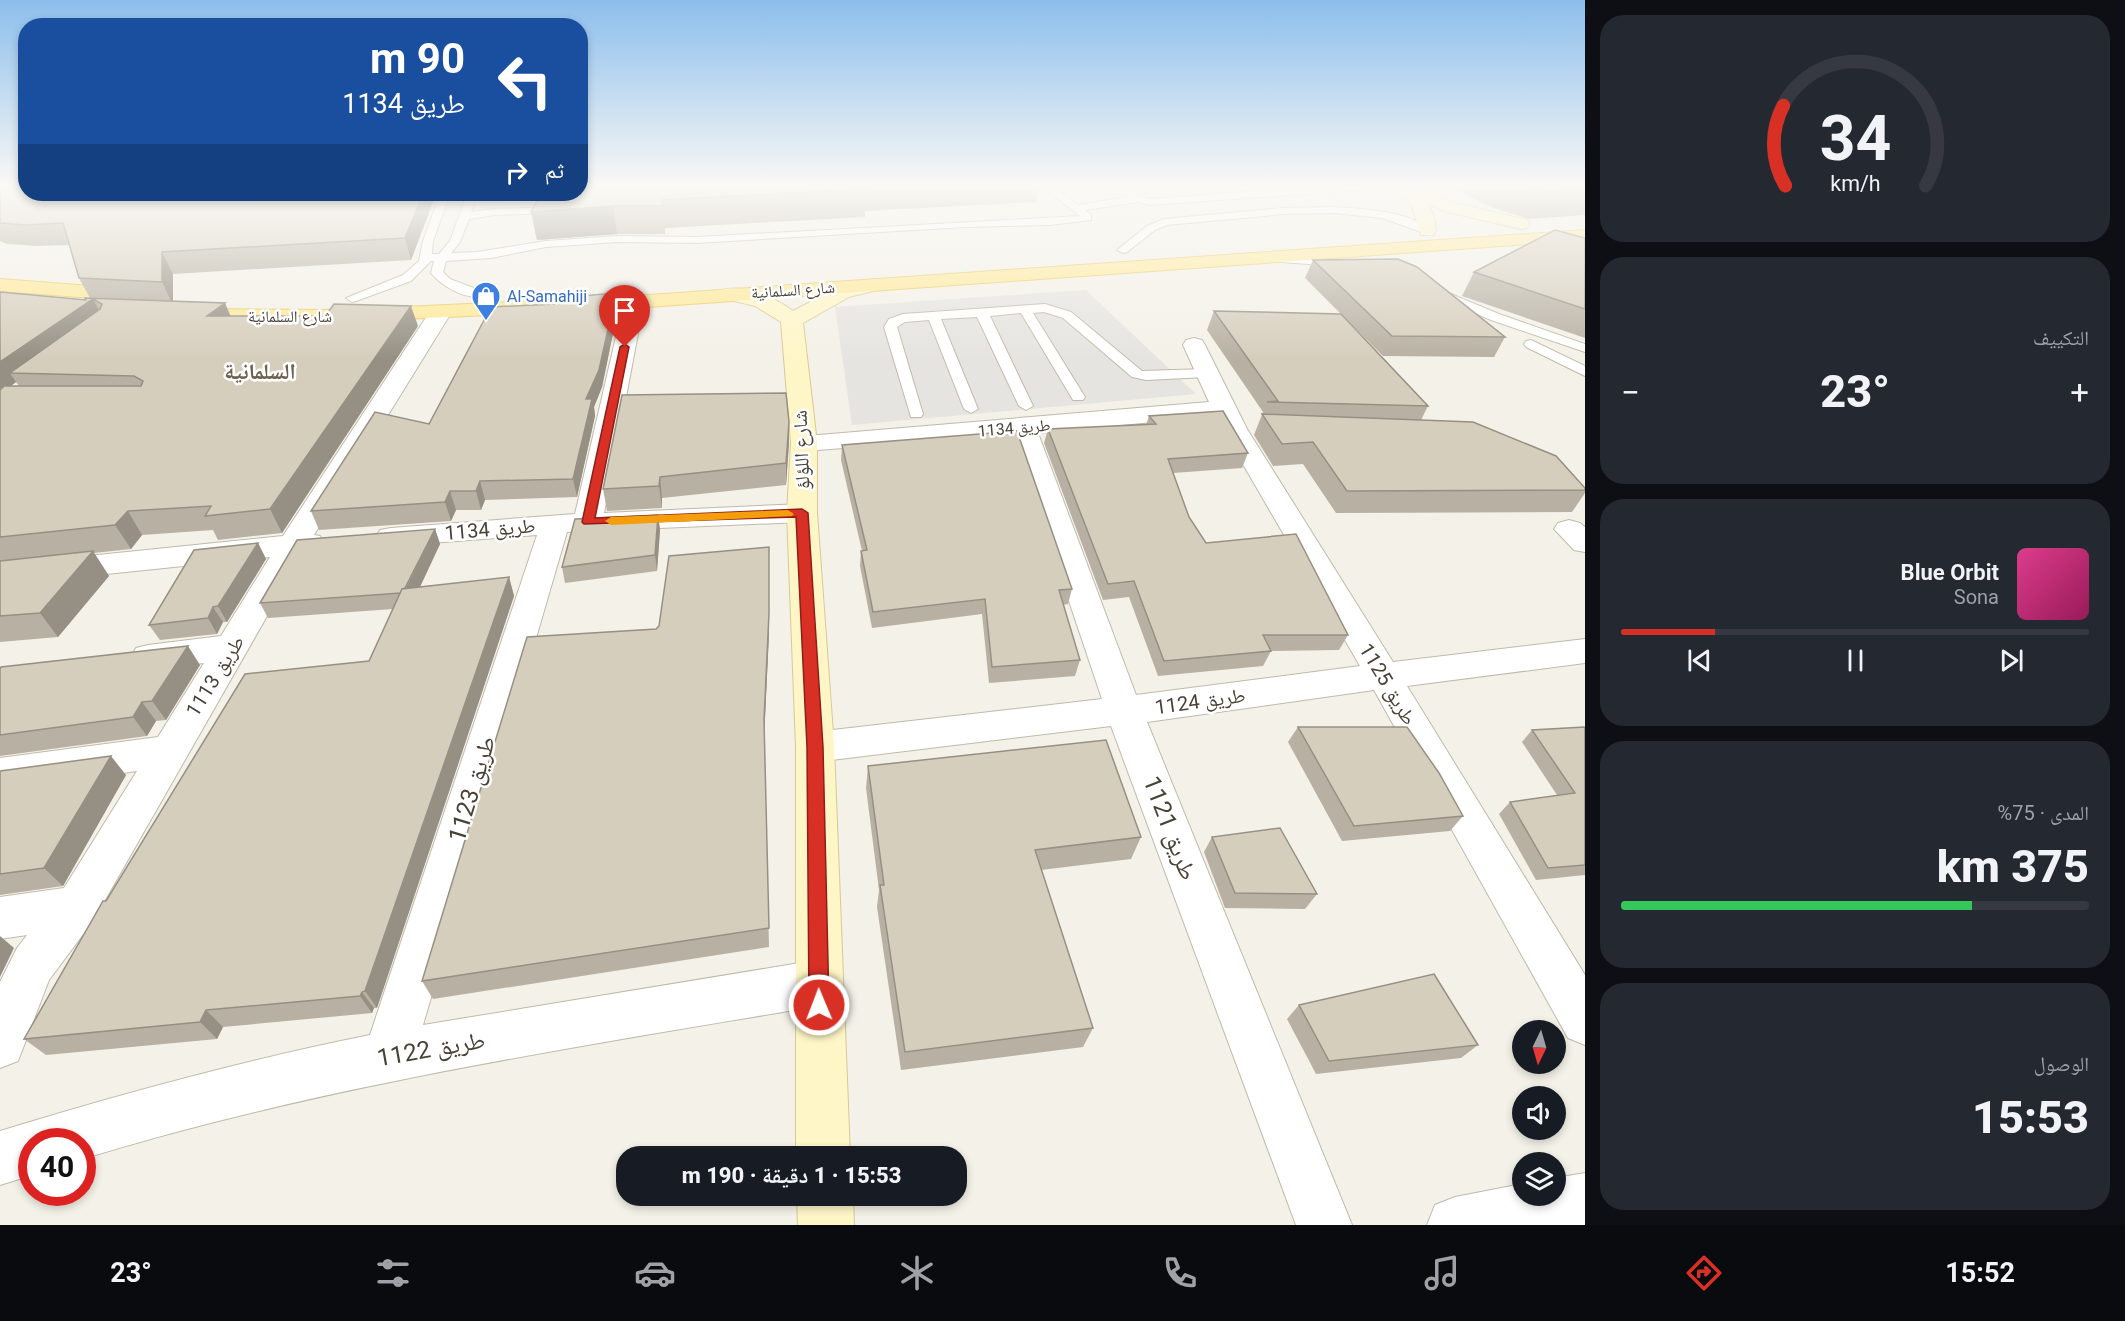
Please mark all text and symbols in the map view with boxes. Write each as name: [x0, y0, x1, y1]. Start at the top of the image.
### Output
text: 90 m: [370, 34, 465, 83]
icon: left: [486, 42, 564, 120]
text: طريق 1134: [342, 88, 465, 120]
text: 34: [1819, 102, 1891, 175]
icon: right: [500, 156, 533, 189]
text: ثم: [545, 158, 564, 183]
text: km/h: [1830, 171, 1880, 196]
street label: شارع السلمانية: [750, 278, 836, 303]
shop icon: Al-Samahiji: [470, 280, 502, 322]
pin: [599, 285, 650, 347]
place label: Al-Samahiji: [507, 287, 587, 306]
icon: arrive: [608, 294, 641, 327]
street label: شارع السلمانية: [248, 307, 332, 327]
text: التكييف: [2033, 326, 2089, 350]
district label: السلمانية: [224, 359, 296, 384]
text: 23°: [1820, 365, 1890, 418]
text: −: [1621, 373, 1640, 412]
text: +: [2070, 373, 2089, 412]
street label: شارع اللؤلؤ: [788, 410, 815, 490]
street label: طريق 1134: [977, 415, 1051, 442]
street label: طريق 1134: [444, 513, 536, 545]
text: Blue Orbit: [1901, 560, 1999, 585]
text: Sona: [1954, 585, 1999, 609]
street label: طريق 1113: [181, 631, 249, 721]
street label: طريق 1125: [1354, 639, 1422, 729]
icon: previous: [1683, 644, 1716, 677]
icon: pause: [1839, 644, 1872, 677]
icon: next: [1995, 644, 2028, 677]
street label: طريق 1124: [1153, 683, 1247, 719]
street label: طريق 1123: [443, 733, 501, 845]
street label: طريق 1121: [1137, 772, 1203, 884]
text: المدى · 75%: [1998, 801, 2089, 825]
text: 375 km: [1937, 840, 2089, 893]
position arrow: [787, 973, 851, 1037]
north arrow: [1512, 1020, 1566, 1074]
map controls: [1512, 1020, 1566, 1206]
street label: طريق 1122: [375, 1026, 487, 1072]
text: الوصول: [2034, 1052, 2089, 1076]
button: sound: [1512, 1086, 1566, 1140]
text: 15:53: [1972, 1091, 2089, 1144]
speed limit sign: 40: [18, 1128, 96, 1206]
button: layers: [1512, 1152, 1566, 1206]
text: 15:53 · 1 دقيقة · 190 m: [682, 1163, 901, 1188]
icon: filters: [372, 1252, 414, 1294]
icon: car: [634, 1252, 676, 1294]
icon: climate: [896, 1252, 938, 1294]
icon: phone: [1159, 1252, 1201, 1294]
icon: music: [1421, 1252, 1463, 1294]
icon: directions: [1683, 1252, 1725, 1294]
text: 23°: [110, 1257, 152, 1289]
text: 15:52: [1945, 1257, 2015, 1289]

